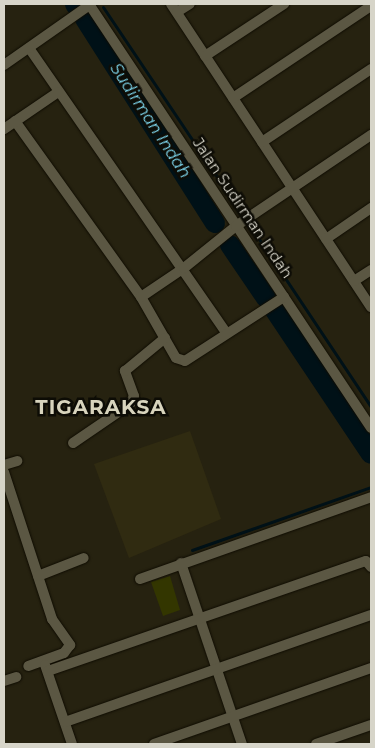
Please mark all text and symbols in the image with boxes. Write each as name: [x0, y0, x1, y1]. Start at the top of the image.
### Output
water label: Sudirman Indah: [106, 60, 194, 182]
street label: Jalan Sudirman Indah: [189, 134, 297, 282]
district label: TIGARAKSA: [34, 395, 168, 419]

